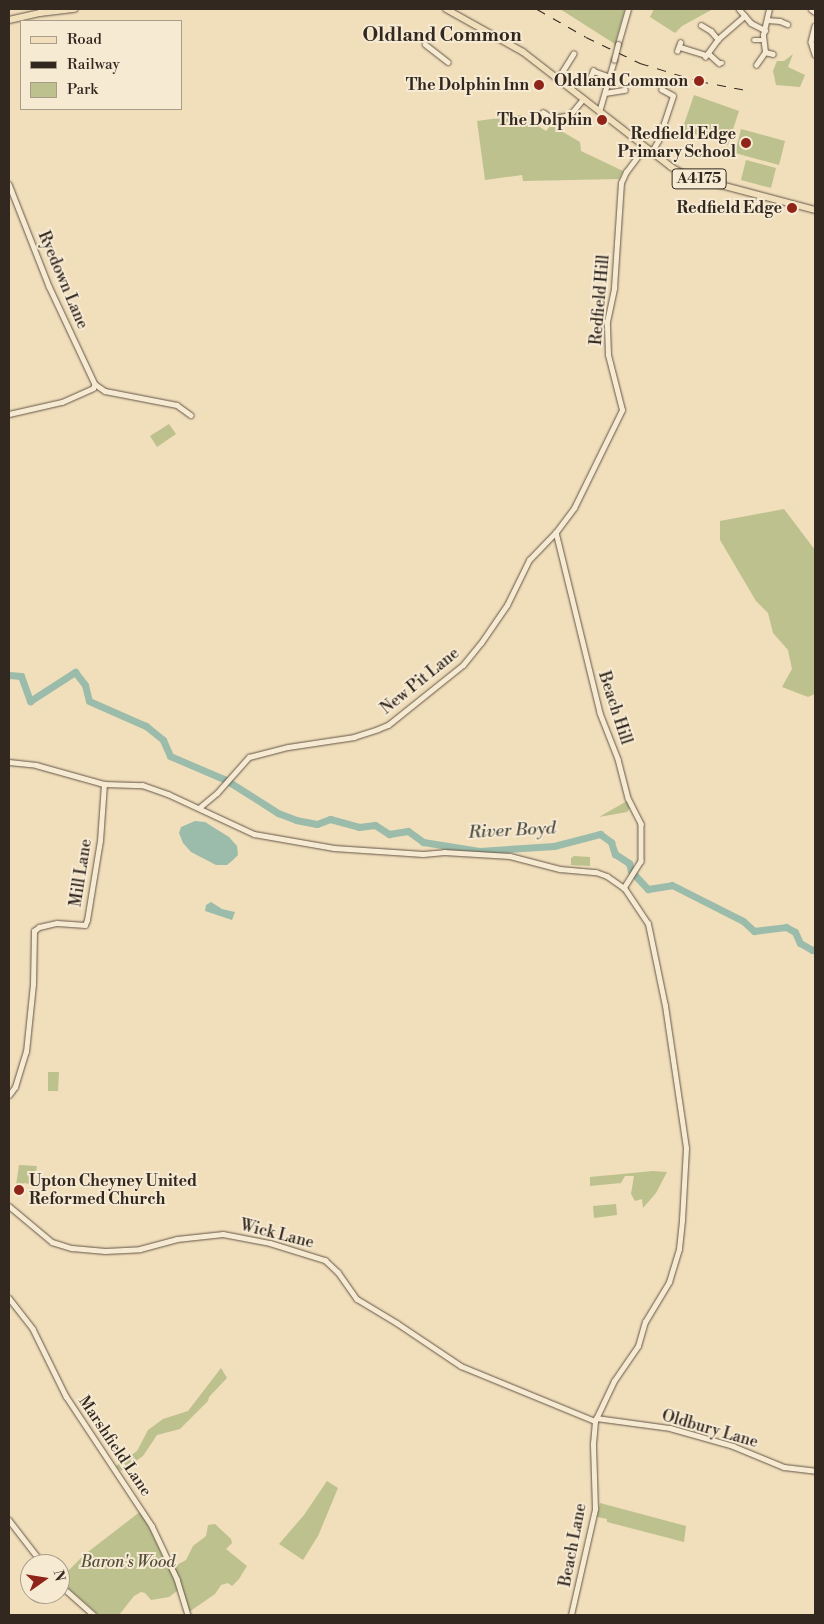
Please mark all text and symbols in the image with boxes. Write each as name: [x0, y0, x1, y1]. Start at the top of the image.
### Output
legend: [20, 20, 182, 110]
district label: Oldland Common: [362, 25, 522, 47]
text: Road: [67, 30, 102, 49]
text: Railway: [67, 55, 120, 74]
place label: Oldland Common: [554, 71, 688, 91]
marker: Oldland Common: [692, 74, 706, 88]
place label: The Dolphin Inn: [406, 75, 529, 95]
marker: The Dolphin Inn: [533, 79, 545, 91]
text: Park: [67, 80, 98, 99]
place label: The Dolphin: [497, 110, 592, 130]
marker: The Dolphin: [596, 114, 608, 126]
place label: Redfield Edge Primary School: [617, 124, 736, 162]
marker: Redfield Edge Primary School: [740, 137, 752, 149]
road number: A4175: [672, 166, 726, 192]
place label: Redfield Edge: [677, 198, 782, 218]
marker: Redfield Edge: [786, 202, 798, 214]
street label: Ryedown Lane: [34, 228, 92, 332]
street label: Redfield Hill: [586, 254, 614, 346]
street label: New Pit Lane: [377, 644, 463, 718]
street label: Beach Hill: [594, 669, 636, 747]
water label: River Boyd: [468, 818, 556, 844]
street label: Mill Lane: [66, 838, 96, 908]
place label: Upton Cheyney United Reformed Church: [29, 1171, 197, 1209]
marker: Upton Cheyney United Reformed Church: [13, 1184, 25, 1196]
street label: Wick Lane: [238, 1216, 316, 1252]
street label: Marshfield Lane: [74, 1392, 156, 1500]
street label: Oldbury Lane: [660, 1406, 760, 1452]
street label: Beach Lane: [556, 1502, 590, 1588]
park label: Baron's Wood: [81, 1552, 175, 1572]
north arrow: [20, 1554, 70, 1604]
text: N: [49, 1568, 69, 1583]

